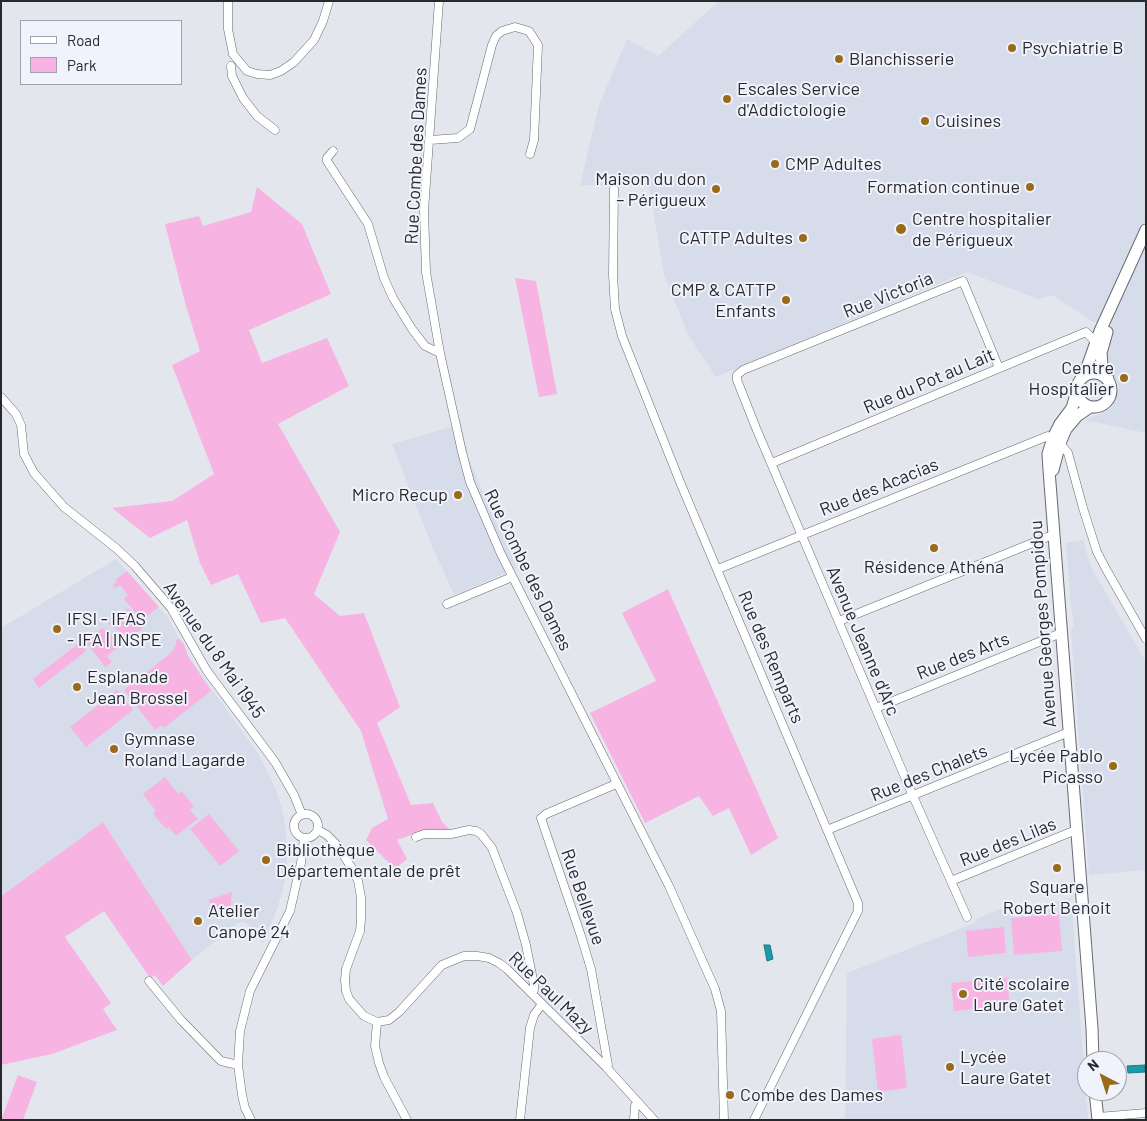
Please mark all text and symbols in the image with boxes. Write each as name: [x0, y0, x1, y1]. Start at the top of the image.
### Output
legend: [20, 20, 182, 85]
text: Road: [67, 31, 100, 49]
place label: Psychiatrie B: [1022, 37, 1124, 59]
marker: Psychiatrie B: [1006, 42, 1018, 54]
place label: Blanchisserie: [849, 48, 954, 70]
marker: Blanchisserie: [833, 53, 845, 65]
text: Park: [67, 56, 96, 74]
street label: Rue Combe des Dames: [401, 67, 431, 245]
place label: Escales Service d'Addictologie: [737, 78, 860, 120]
marker: Escales Service d'Addictologie: [721, 93, 733, 105]
place label: Cuisines: [935, 110, 1001, 132]
marker: Cuisines: [919, 115, 931, 127]
place label: CMP Adultes: [785, 153, 882, 175]
marker: CMP Adultes: [769, 158, 781, 170]
place label: Maison du don – Périgueux: [595, 168, 706, 210]
place label: Formation continue: [867, 176, 1020, 198]
marker: Formation continue: [1024, 181, 1036, 193]
marker: Maison du don – Périgueux: [710, 183, 722, 195]
place label: Centre hospitalier de Périgueux: [912, 208, 1052, 250]
marker: Centre hospitalier de Périgueux: [894, 222, 908, 236]
place label: CATTP Adultes: [679, 227, 793, 249]
marker: CATTP Adultes: [797, 232, 809, 244]
street label: Rue Victoria: [840, 267, 936, 323]
place label: CMP & CATTP Enfants: [671, 279, 776, 322]
marker: CMP & CATTP Enfants: [780, 294, 792, 306]
street label: Rue du Pot au Lait: [860, 344, 998, 418]
place label: Centre Hospitalier: [1029, 357, 1114, 399]
marker: Centre Hospitalier: [1118, 372, 1130, 384]
street label: Rue des Acacias: [816, 453, 942, 521]
place label: Micro Recup: [352, 484, 448, 506]
street label: Rue Combe des Dames: [480, 486, 576, 654]
marker: Micro Recup: [452, 489, 464, 501]
street label: Avenue Georges Pompidou: [1025, 520, 1061, 728]
marker: Résidence Athéna: [928, 542, 940, 554]
place label: Résidence Athéna: [864, 556, 1004, 578]
street label: Avenue Jeanne d'Arc: [822, 563, 904, 719]
street label: Avenue du 8 Mai 1945: [159, 577, 269, 723]
street label: Rue des Remparts: [733, 587, 809, 727]
place label: IFSI - IFAS - IFA | INSPE: [67, 608, 162, 650]
marker: IFSI - IFAS - IFA | INSPE: [51, 623, 63, 635]
street label: Rue des Arts: [913, 628, 1013, 684]
place label: Esplanade Jean Brossel: [87, 666, 188, 709]
marker: Esplanade Jean Brossel: [71, 681, 83, 693]
place label: Gymnase Roland Lagarde: [124, 728, 245, 771]
street label: Rue des Chalets: [867, 740, 991, 806]
marker: Gymnase Roland Lagarde: [108, 743, 120, 755]
place label: Lycée Pablo Picasso: [1009, 745, 1103, 788]
marker: Lycée Pablo Picasso: [1107, 760, 1119, 772]
street label: Rue des Lilas: [957, 813, 1059, 871]
place label: Bibliothèque Départementale de prêt: [276, 839, 461, 882]
street label: Rue Bellevue: [556, 846, 610, 948]
marker: Bibliothèque Départementale de prêt: [260, 854, 272, 866]
marker: Square Robert Benoit: [1051, 862, 1063, 874]
place label: Square Robert Benoit: [1003, 876, 1111, 919]
place label: Atelier Canopé 24: [208, 900, 290, 942]
marker: Atelier Canopé 24: [192, 915, 204, 927]
street label: Rue Paul Mazy: [504, 947, 598, 1039]
place label: Cité scolaire Laure Gatet: [973, 973, 1070, 1016]
marker: Cité scolaire Laure Gatet: [957, 988, 969, 1000]
place label: Lycée Laure Gatet: [960, 1046, 1051, 1088]
north arrow: [1077, 1051, 1127, 1101]
text: N: [1084, 1055, 1102, 1074]
marker: Lycée Laure Gatet: [944, 1061, 956, 1073]
place label: Combe des Dames: [740, 1084, 883, 1106]
marker: Combe des Dames: [724, 1089, 736, 1101]

